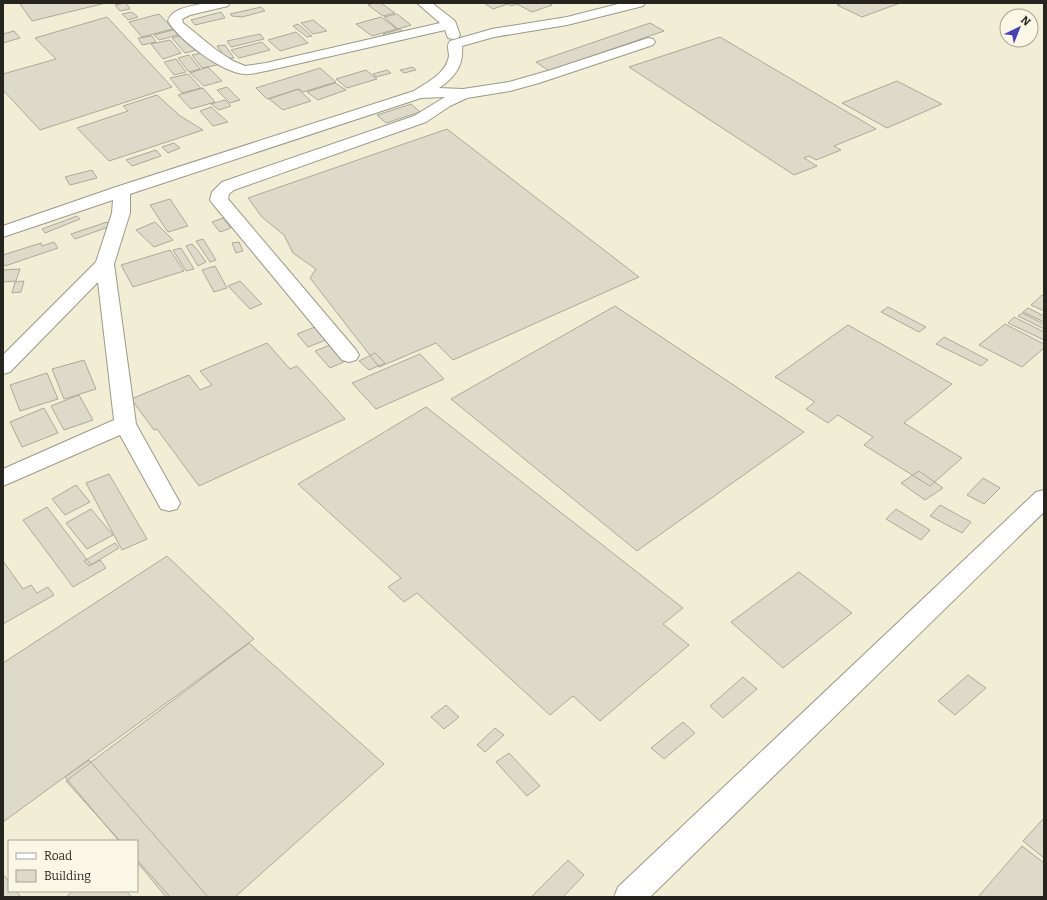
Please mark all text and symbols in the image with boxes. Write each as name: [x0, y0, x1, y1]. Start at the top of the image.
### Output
north arrow: [999, 8, 1039, 48]
text: N: [1018, 13, 1033, 29]
legend: [8, 840, 138, 892]
text: Road: [44, 849, 72, 863]
text: Building: [44, 869, 91, 883]

